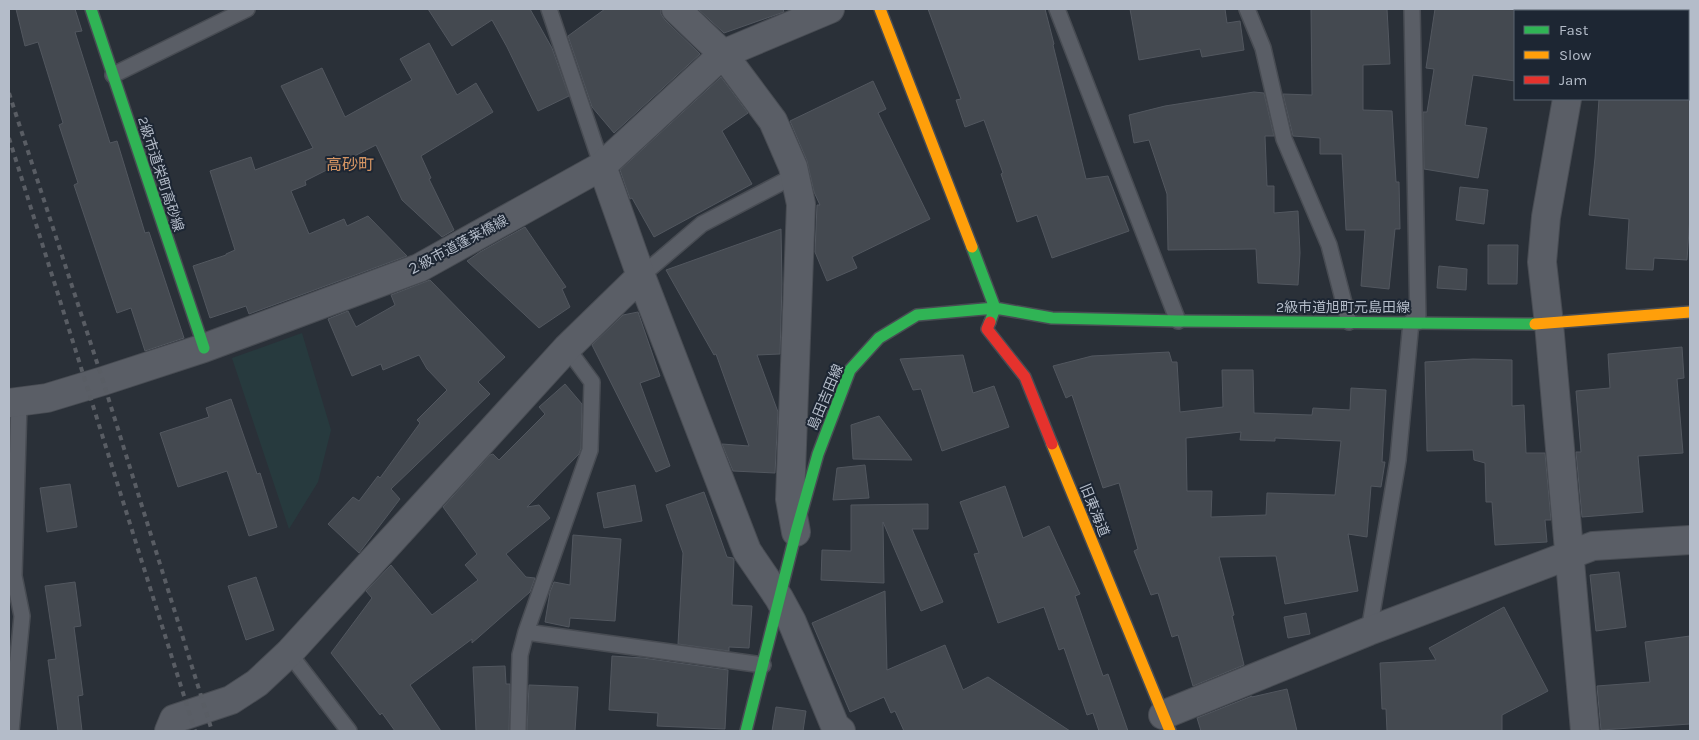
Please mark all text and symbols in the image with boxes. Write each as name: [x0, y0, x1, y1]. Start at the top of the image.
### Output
legend: [1514, 10, 1689, 100]
text: Fast: [1559, 21, 1589, 39]
text: Slow: [1559, 46, 1591, 64]
text: Jam: [1559, 71, 1587, 89]
street label: 2級市道栄町高砂線: [134, 114, 187, 234]
district label: 高砂町: [326, 155, 374, 174]
street label: ２級市道蓬莱橋線: [404, 212, 511, 279]
street label: 2級市道旭町元島田線: [1276, 299, 1410, 316]
street label: 島田吉田線: [804, 362, 847, 433]
street label: 旧東海道: [1076, 481, 1113, 539]

